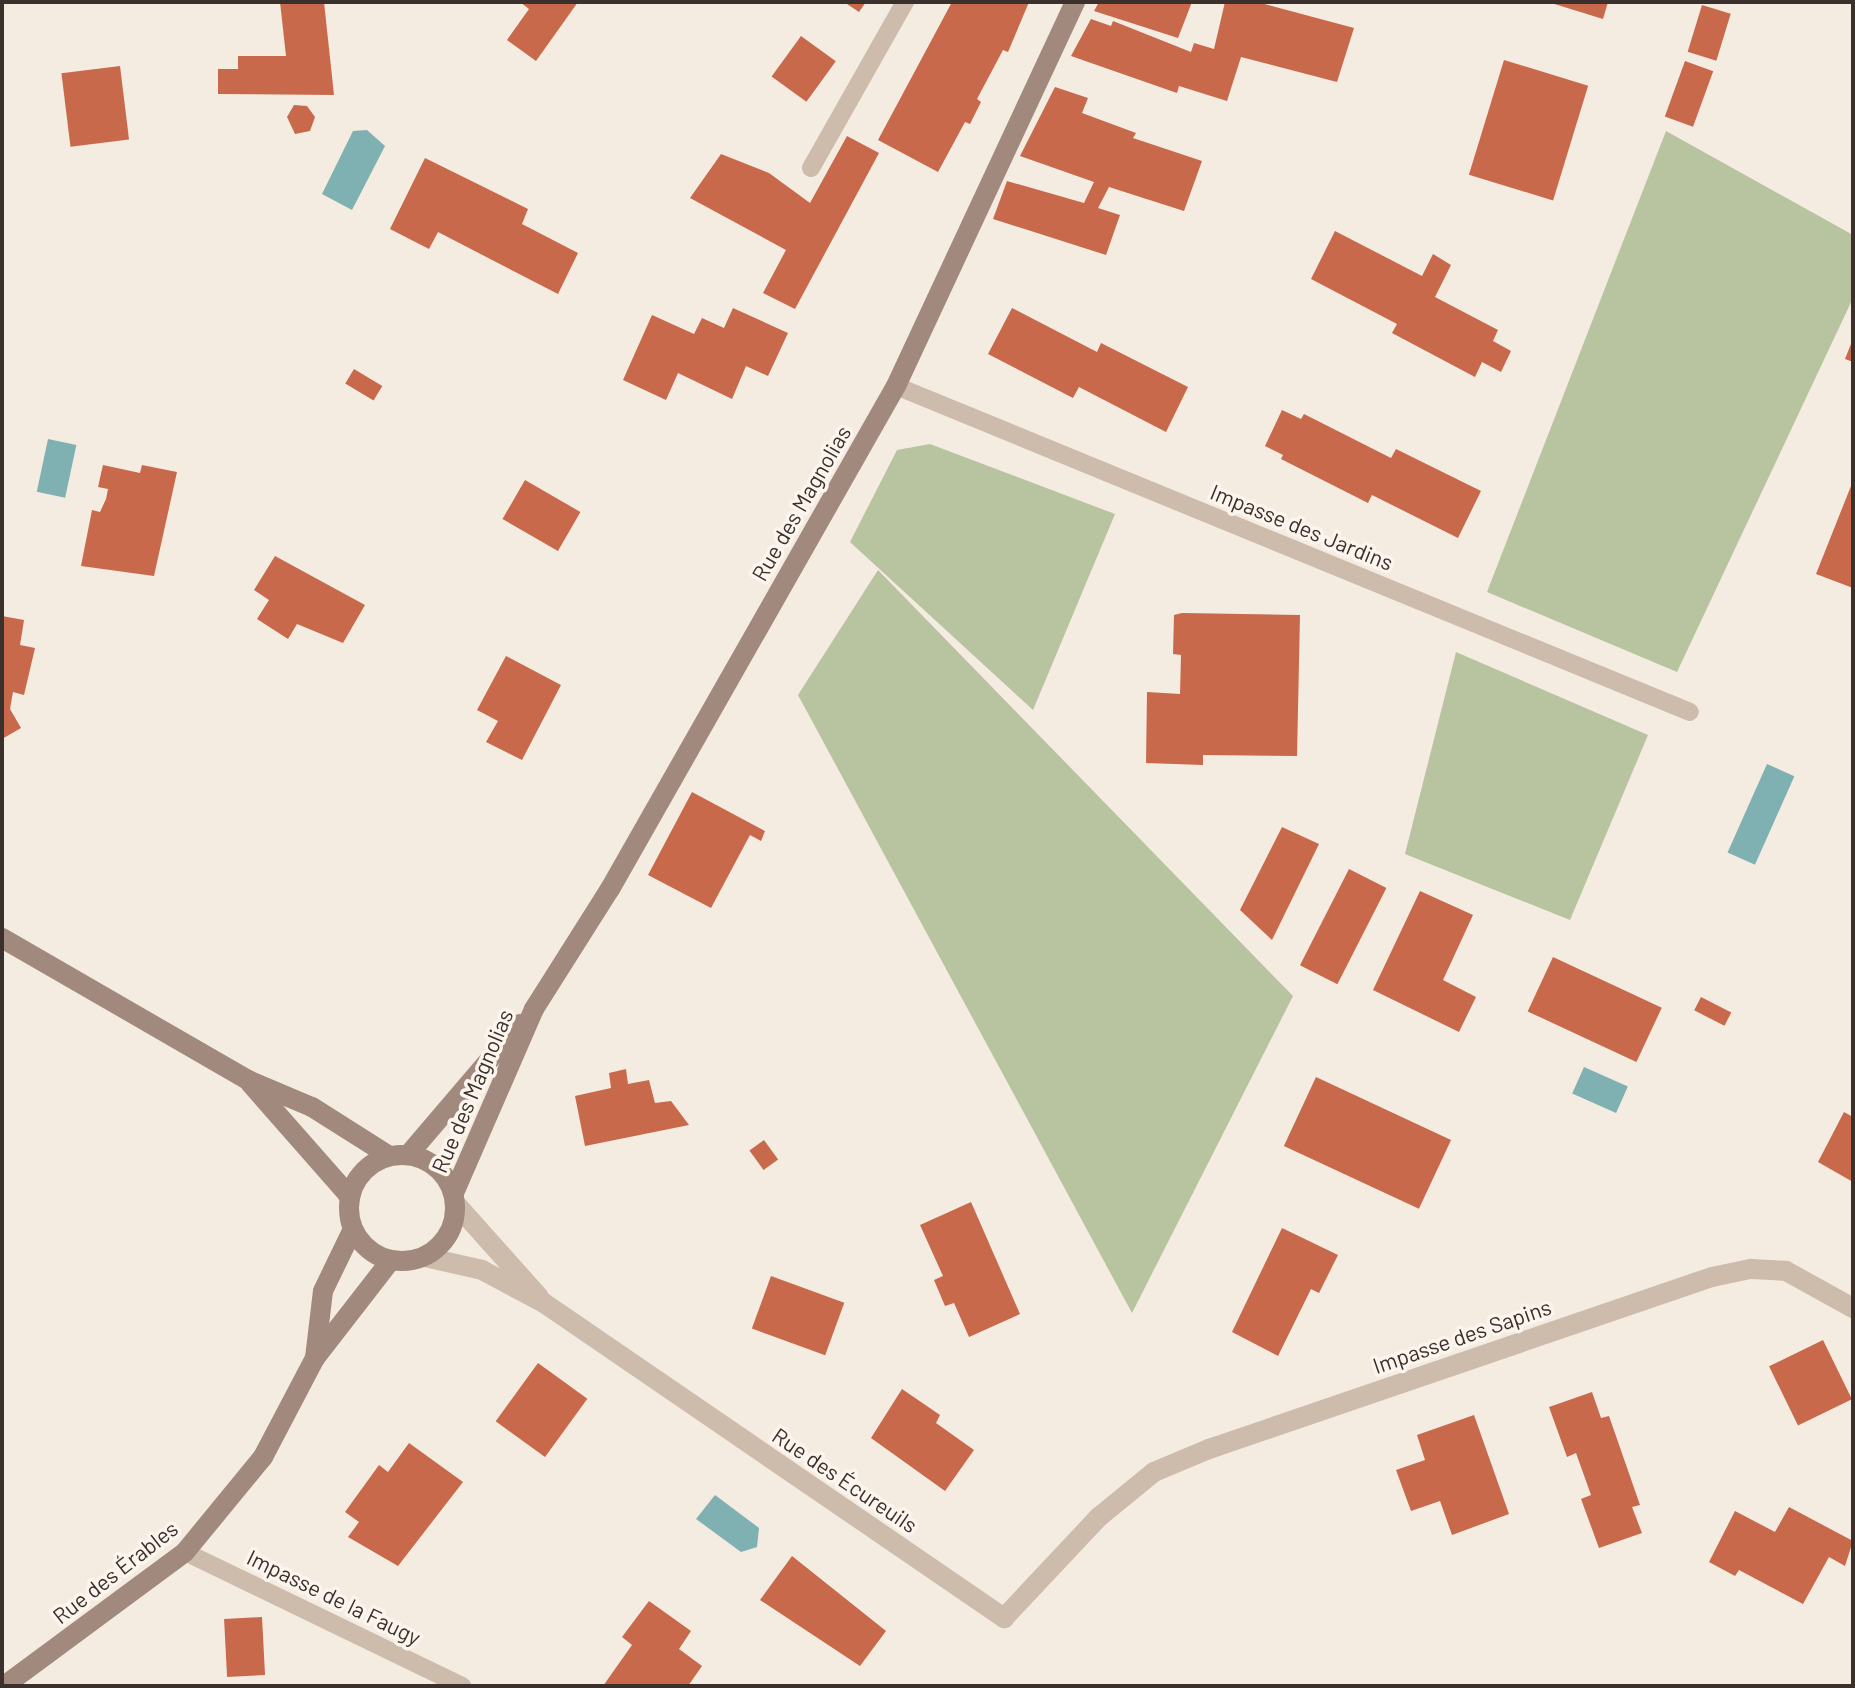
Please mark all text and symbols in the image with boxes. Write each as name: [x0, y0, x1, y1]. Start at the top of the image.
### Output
street label: Rue des Magnolias: [746, 421, 856, 585]
street label: Impasse des Jardins: [1207, 478, 1397, 576]
street label: Rue des Magnolias: [426, 1005, 518, 1177]
street label: Impasse des Sapins: [1369, 1293, 1555, 1379]
street label: Rue des Écureuils: [768, 1422, 922, 1538]
street label: Rue des Érables: [47, 1515, 183, 1629]
street label: Impasse de la Faugy: [243, 1544, 425, 1650]

